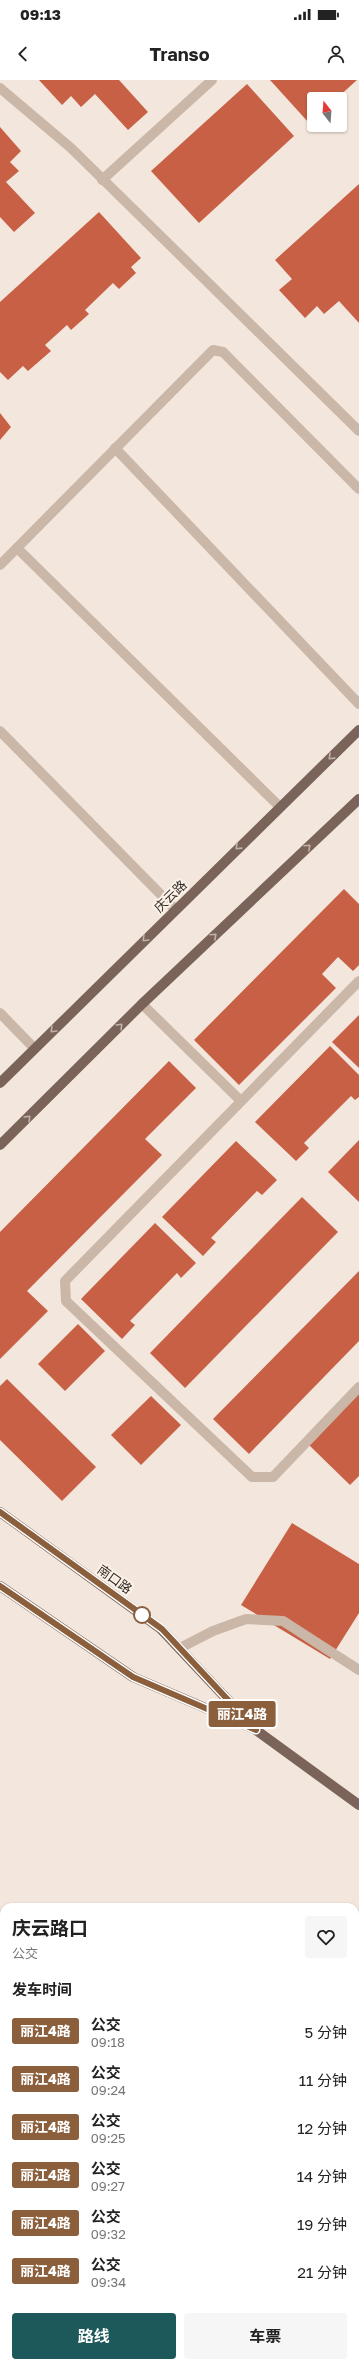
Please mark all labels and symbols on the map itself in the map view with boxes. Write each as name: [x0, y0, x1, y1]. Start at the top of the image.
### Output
north arrow: [307, 92, 347, 132]
one-way arrow: [328, 752, 336, 760]
one-way arrow: [235, 843, 243, 850]
one-way arrow: [304, 845, 311, 852]
street label: 庆云路: [150, 877, 190, 915]
one-way arrow: [209, 933, 217, 941]
one-way arrow: [142, 934, 150, 941]
one-way arrow: [115, 1023, 123, 1031]
one-way arrow: [50, 1025, 58, 1033]
one-way arrow: [23, 1115, 31, 1122]
street label: 南口路: [95, 1561, 135, 1597]
unlabelled marker: [133, 1606, 151, 1624]
line badge: 丽江4路: [214, 1701, 270, 1727]

